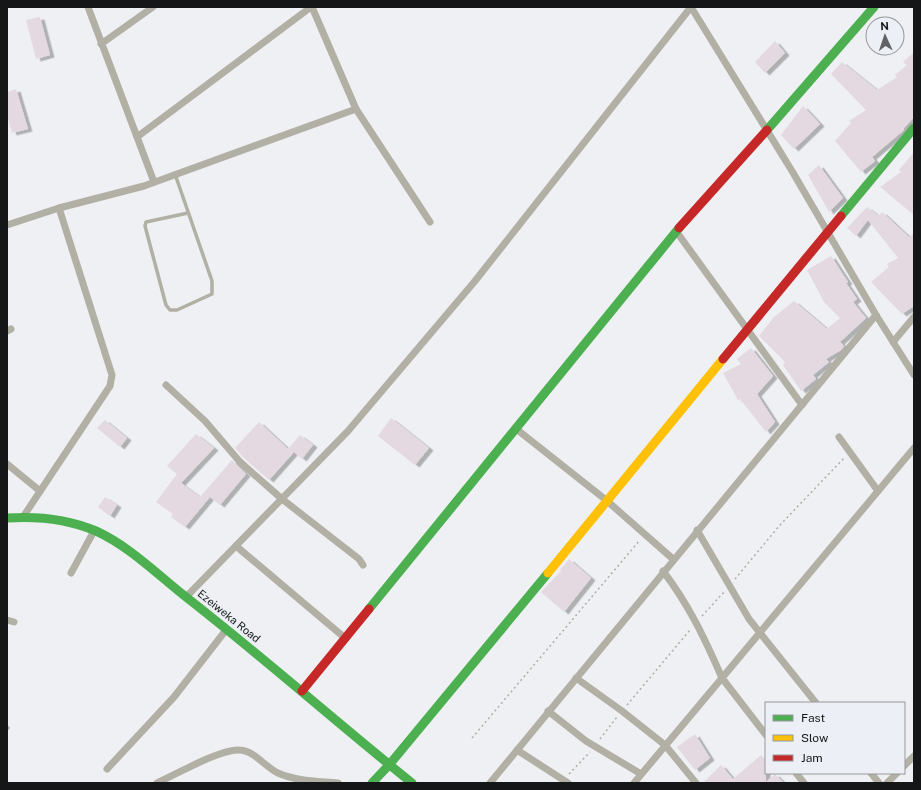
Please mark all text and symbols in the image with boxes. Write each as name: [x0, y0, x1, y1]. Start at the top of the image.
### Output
north arrow: [865, 16, 905, 56]
text: N: [880, 20, 889, 32]
street label: Ezeiweka Road: [195, 587, 263, 645]
legend: [765, 702, 905, 774]
text: Fast: [801, 711, 826, 725]
text: Slow: [801, 731, 829, 745]
text: Jam: [801, 751, 823, 765]

